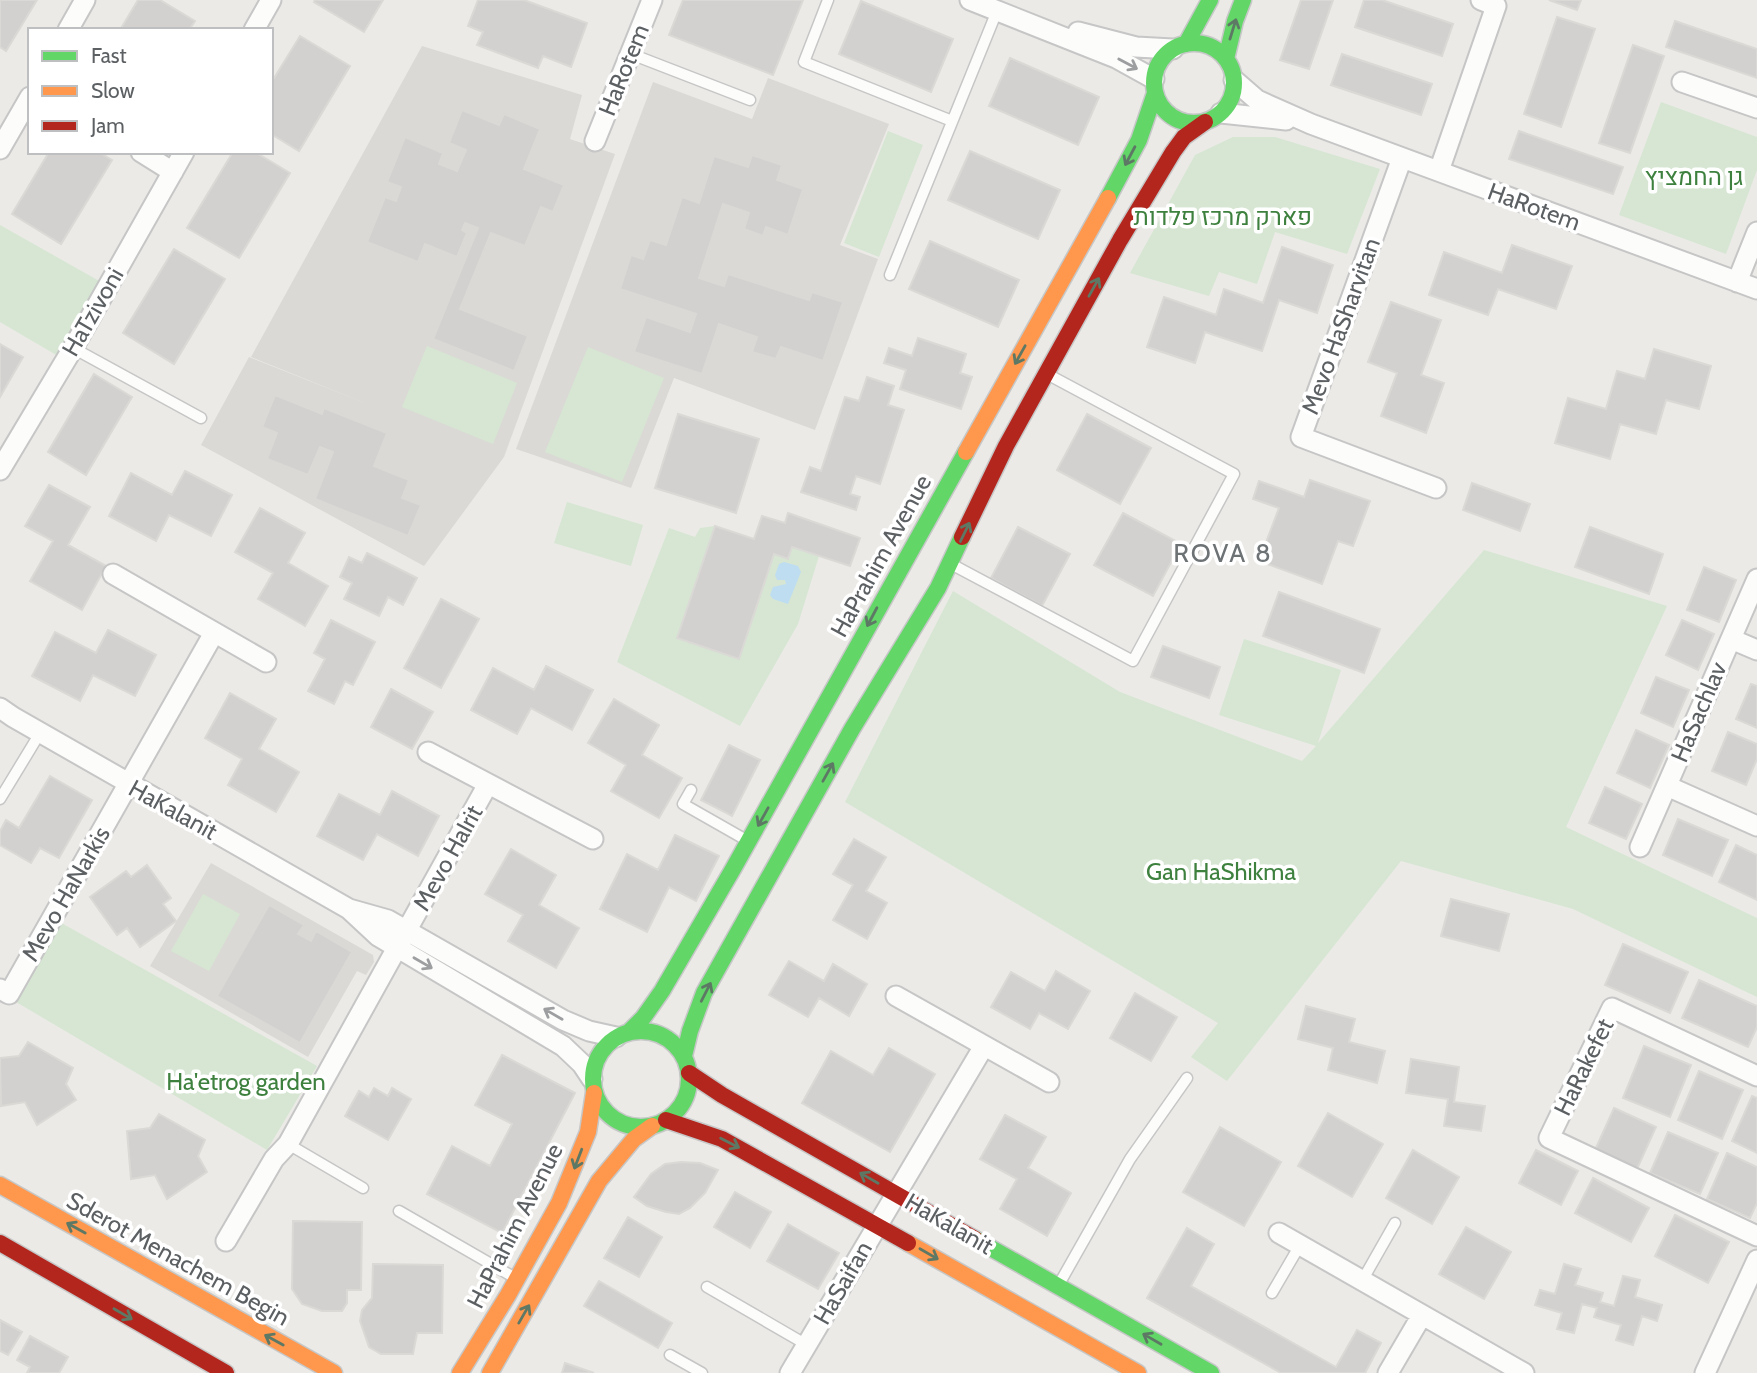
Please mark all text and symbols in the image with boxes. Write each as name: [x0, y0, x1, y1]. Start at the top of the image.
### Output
one-way arrow: [1227, 18, 1240, 40]
street label: HaRotem: [592, 20, 655, 120]
legend: [28, 28, 273, 154]
text: Fast: [91, 43, 127, 68]
one-way arrow: [1118, 58, 1138, 72]
text: Slow: [91, 78, 135, 103]
text: Jam: [90, 113, 125, 138]
one-way arrow: [1123, 145, 1137, 166]
park label: גן החמציץ: [1645, 162, 1743, 191]
street label: HaRotem: [1484, 176, 1584, 237]
park label: פארק מרכז פלדות: [1134, 202, 1312, 231]
street label: Mevo HaSharvitan: [1295, 234, 1386, 418]
street label: HaTzivoni: [56, 262, 130, 361]
one-way arrow: [1087, 278, 1101, 298]
one-way arrow: [1013, 345, 1027, 365]
street label: HaPrahim Avenue: [824, 470, 937, 642]
one-way arrow: [959, 522, 972, 543]
district label: ROVA 8: [1173, 537, 1273, 569]
one-way arrow: [865, 607, 879, 627]
street label: HaSachlav: [1664, 657, 1733, 766]
one-way arrow: [822, 762, 835, 783]
street label: HaKalanit: [124, 773, 223, 846]
street label: Mevo HaIrit: [407, 800, 488, 916]
one-way arrow: [756, 806, 770, 826]
street label: Mevo HaNarkis: [15, 821, 116, 966]
park label: Gan HaShikma: [1146, 857, 1296, 886]
one-way arrow: [413, 956, 433, 970]
one-way arrow: [699, 982, 713, 1003]
one-way arrow: [543, 1007, 563, 1021]
street label: HaRakefet: [1548, 1014, 1619, 1120]
park label: Ha'etrog garden: [166, 1067, 326, 1096]
one-way arrow: [719, 1137, 740, 1151]
street label: HaPrahim Avenue: [461, 1139, 569, 1313]
one-way arrow: [570, 1148, 583, 1170]
one-way arrow: [859, 1171, 879, 1185]
street label: Sderot Menachem Begin: [62, 1185, 295, 1332]
street label: HaKalanit: [900, 1187, 998, 1260]
one-way arrow: [66, 1221, 86, 1235]
street label: HaSaifan: [807, 1236, 878, 1330]
one-way arrow: [919, 1247, 939, 1261]
one-way arrow: [518, 1304, 531, 1325]
one-way arrow: [112, 1308, 133, 1321]
one-way arrow: [1142, 1332, 1162, 1346]
one-way arrow: [264, 1333, 285, 1346]

